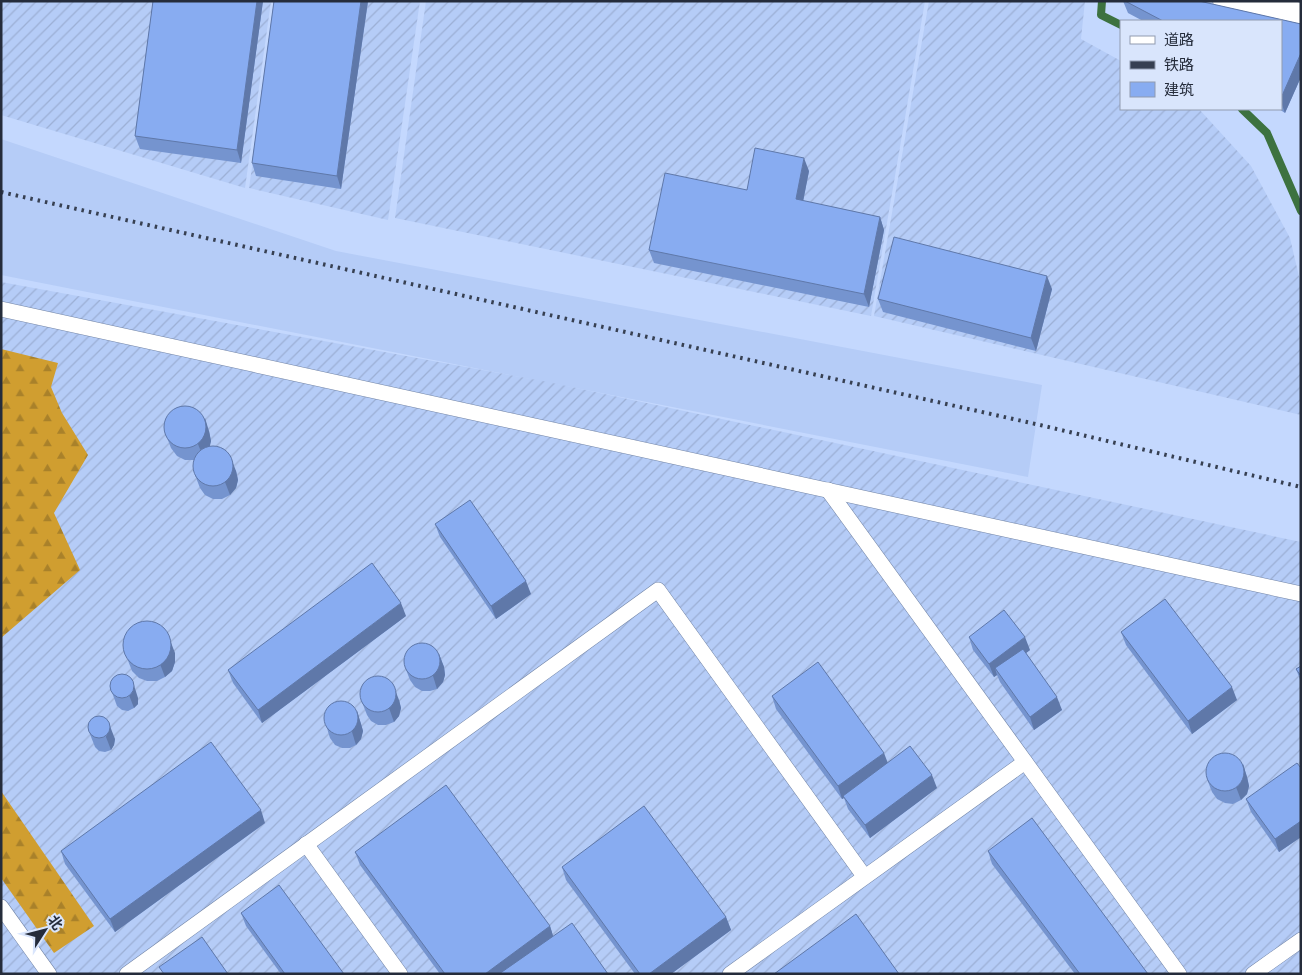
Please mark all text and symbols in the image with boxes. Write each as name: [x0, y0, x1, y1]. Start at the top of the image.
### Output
legend: [1120, 20, 1282, 110]
text: 道路: [1164, 31, 1194, 49]
text: 铁路: [1164, 56, 1194, 74]
text: 建筑: [1164, 81, 1194, 99]
north arrow: [20, 905, 70, 955]
text: 北: [45, 912, 66, 933]

